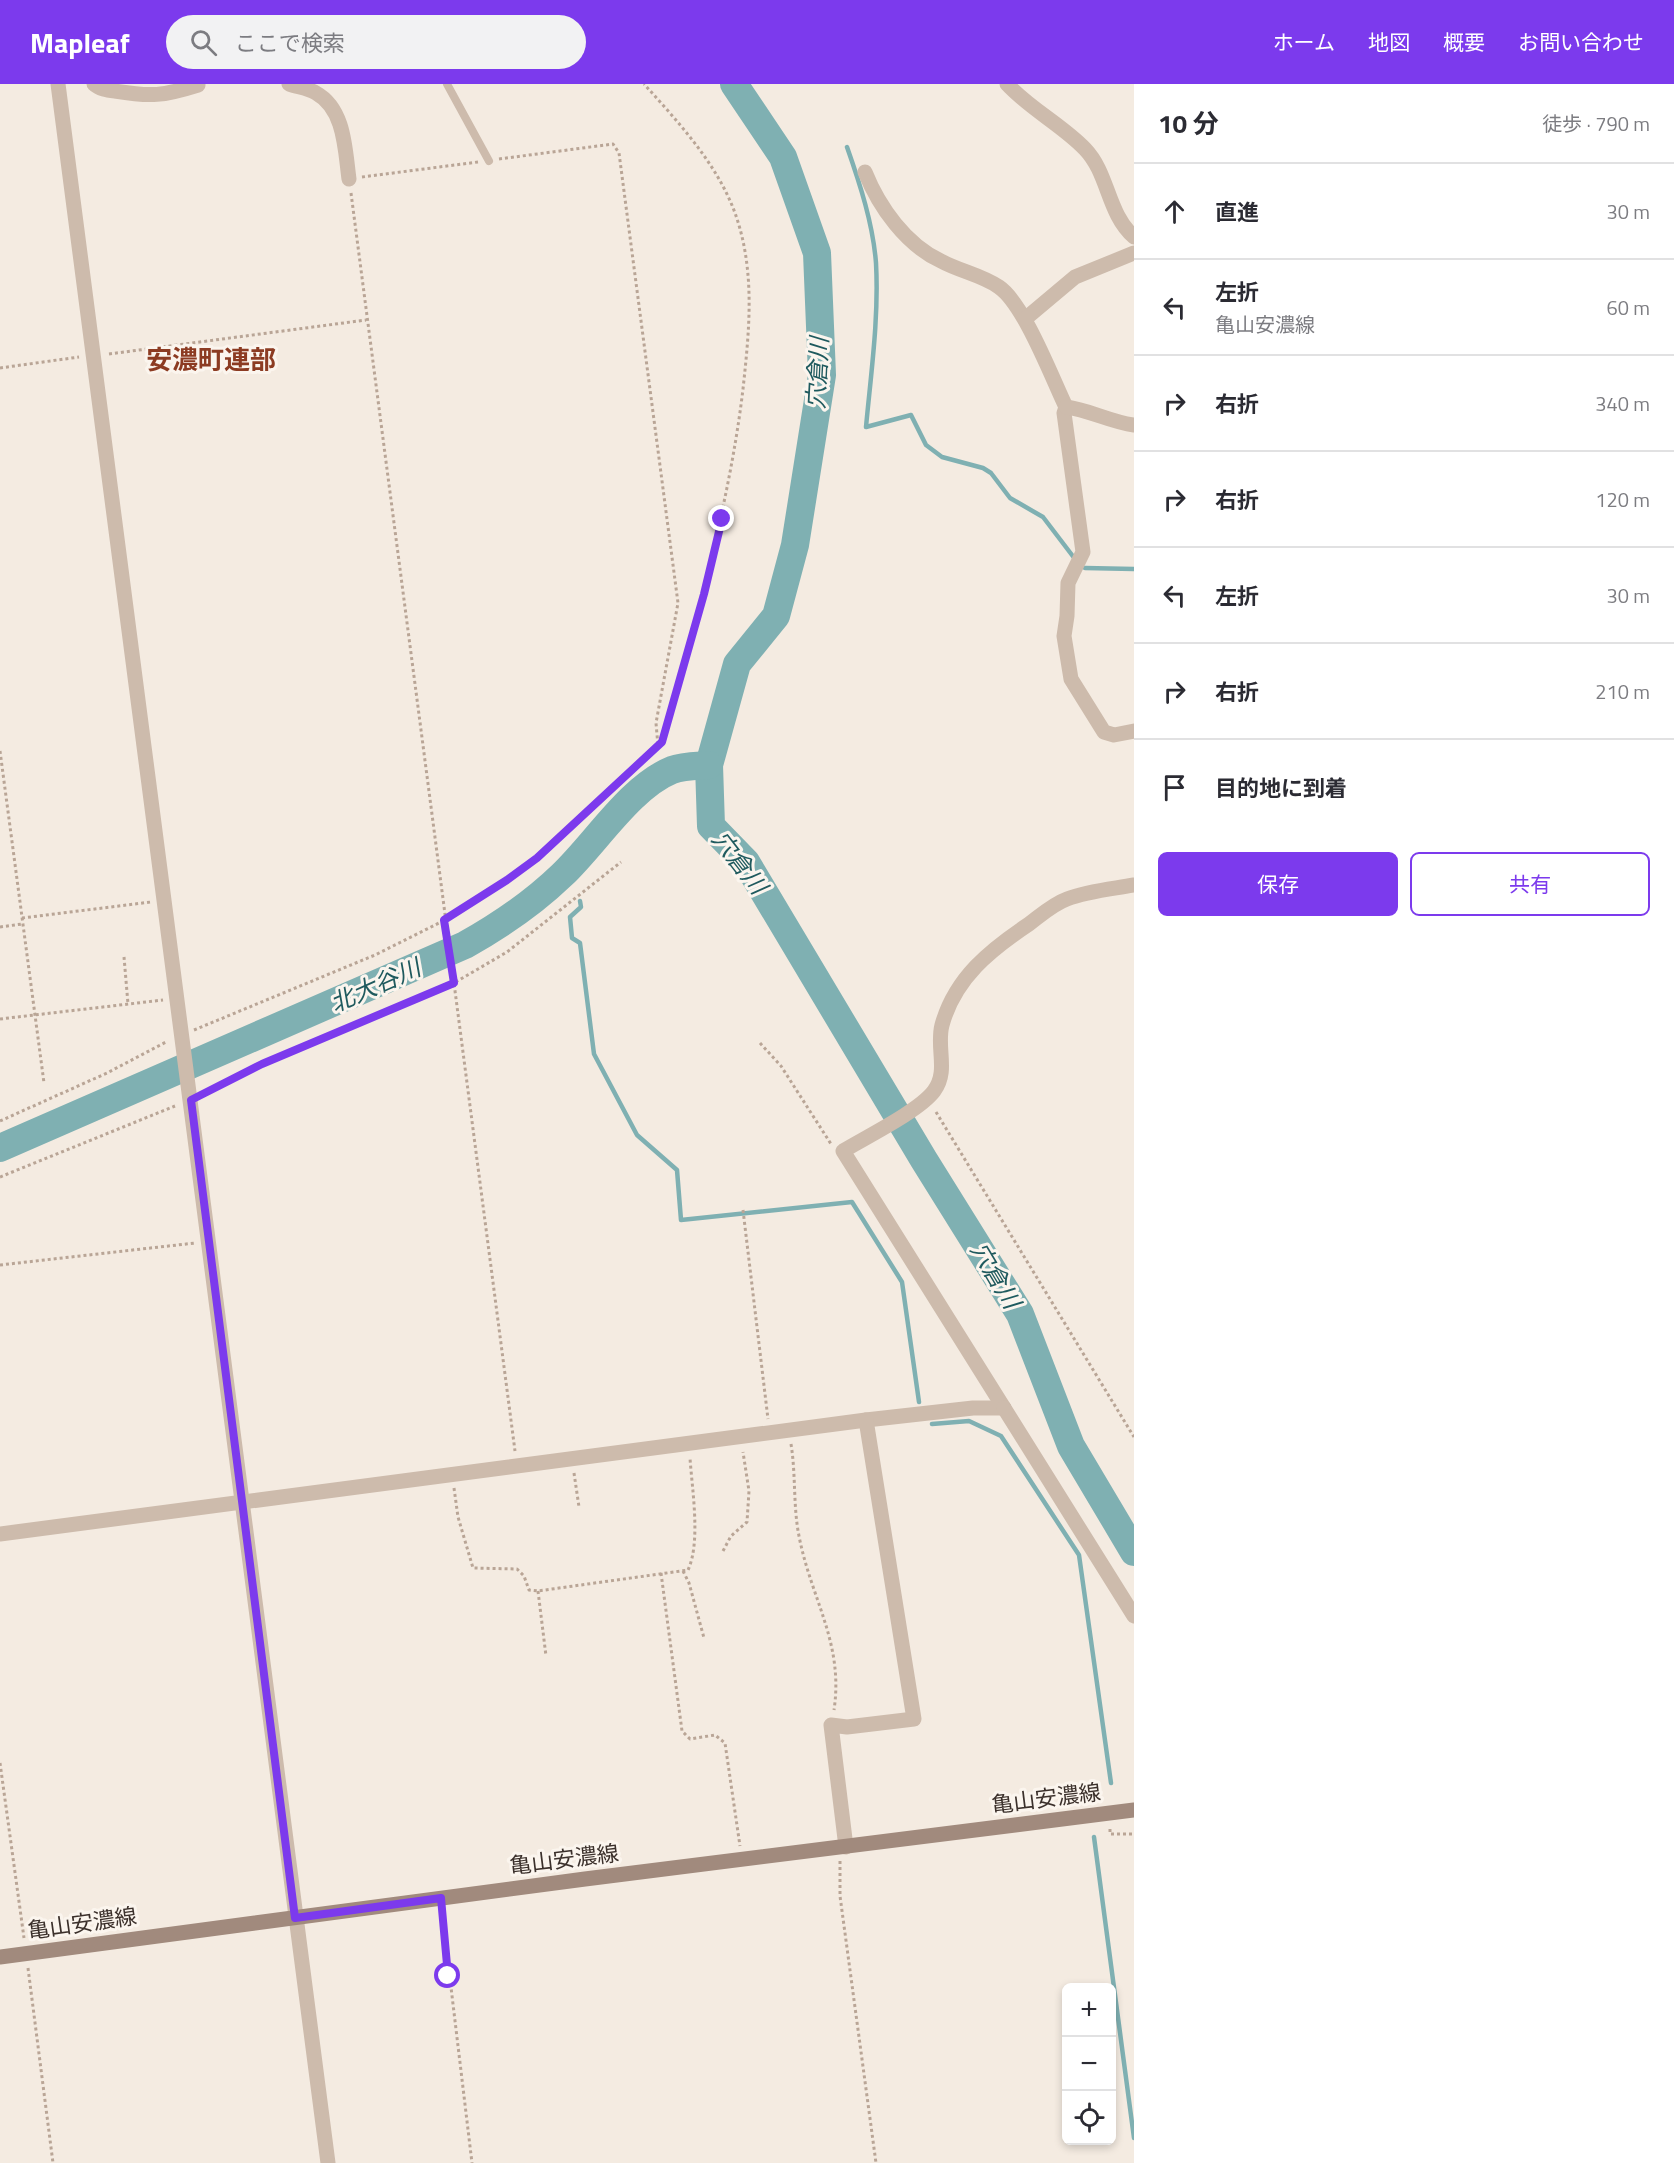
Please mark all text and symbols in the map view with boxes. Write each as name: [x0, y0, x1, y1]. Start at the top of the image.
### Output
search box: [166, 15, 586, 69]
text: Mapleaf: [30, 21, 130, 64]
icon: search: [187, 26, 220, 59]
text: ここで検索: [235, 26, 345, 60]
text: ホーム: [1273, 26, 1335, 58]
text: 地図: [1368, 26, 1410, 58]
text: 概要: [1443, 26, 1485, 58]
text: お問い合わせ: [1518, 26, 1644, 58]
text: 10 分: [1158, 104, 1219, 143]
text: 徒歩 · 790 m: [1542, 108, 1650, 139]
icon: ahead: [1158, 195, 1191, 228]
text: 直進: [1215, 195, 1259, 229]
text: 30 m: [1606, 196, 1650, 227]
text: 左折: [1215, 275, 1259, 309]
icon: left: [1158, 291, 1191, 324]
text: 60 m: [1606, 292, 1650, 323]
text: 亀山安濃線: [1215, 309, 1315, 340]
water label: 穴倉川: [797, 333, 837, 410]
district label: 安濃町連部: [146, 340, 276, 379]
icon: right: [1158, 387, 1191, 420]
text: 右折: [1215, 387, 1259, 421]
text: 340 m: [1595, 388, 1650, 419]
icon: right: [1158, 483, 1191, 516]
text: 右折: [1215, 483, 1259, 517]
text: 120 m: [1595, 484, 1650, 515]
route end: [708, 505, 734, 531]
icon: left: [1158, 579, 1191, 612]
text: 左折: [1215, 579, 1259, 613]
text: 30 m: [1606, 580, 1650, 611]
icon: right: [1158, 675, 1191, 708]
text: 右折: [1215, 675, 1259, 709]
text: 210 m: [1595, 676, 1650, 707]
icon: arrive: [1158, 771, 1191, 804]
text: 目的地に到着: [1215, 771, 1347, 805]
water label: 穴倉川: [704, 823, 778, 904]
button: 保存: [1158, 852, 1398, 916]
button: 共有: [1410, 852, 1650, 916]
water label: 北大谷川: [324, 948, 429, 1021]
water label: 穴倉川: [962, 1235, 1032, 1318]
street label: 亀山安濃線: [989, 1774, 1103, 1822]
street label: 亀山安濃線: [507, 1835, 621, 1883]
street label: 亀山安濃線: [25, 1899, 139, 1947]
route start: [434, 1962, 460, 1988]
map controls: [1062, 1983, 1116, 2145]
button: +: [1062, 1983, 1116, 2037]
button: −: [1062, 2037, 1116, 2091]
button: locate: [1062, 2091, 1116, 2145]

